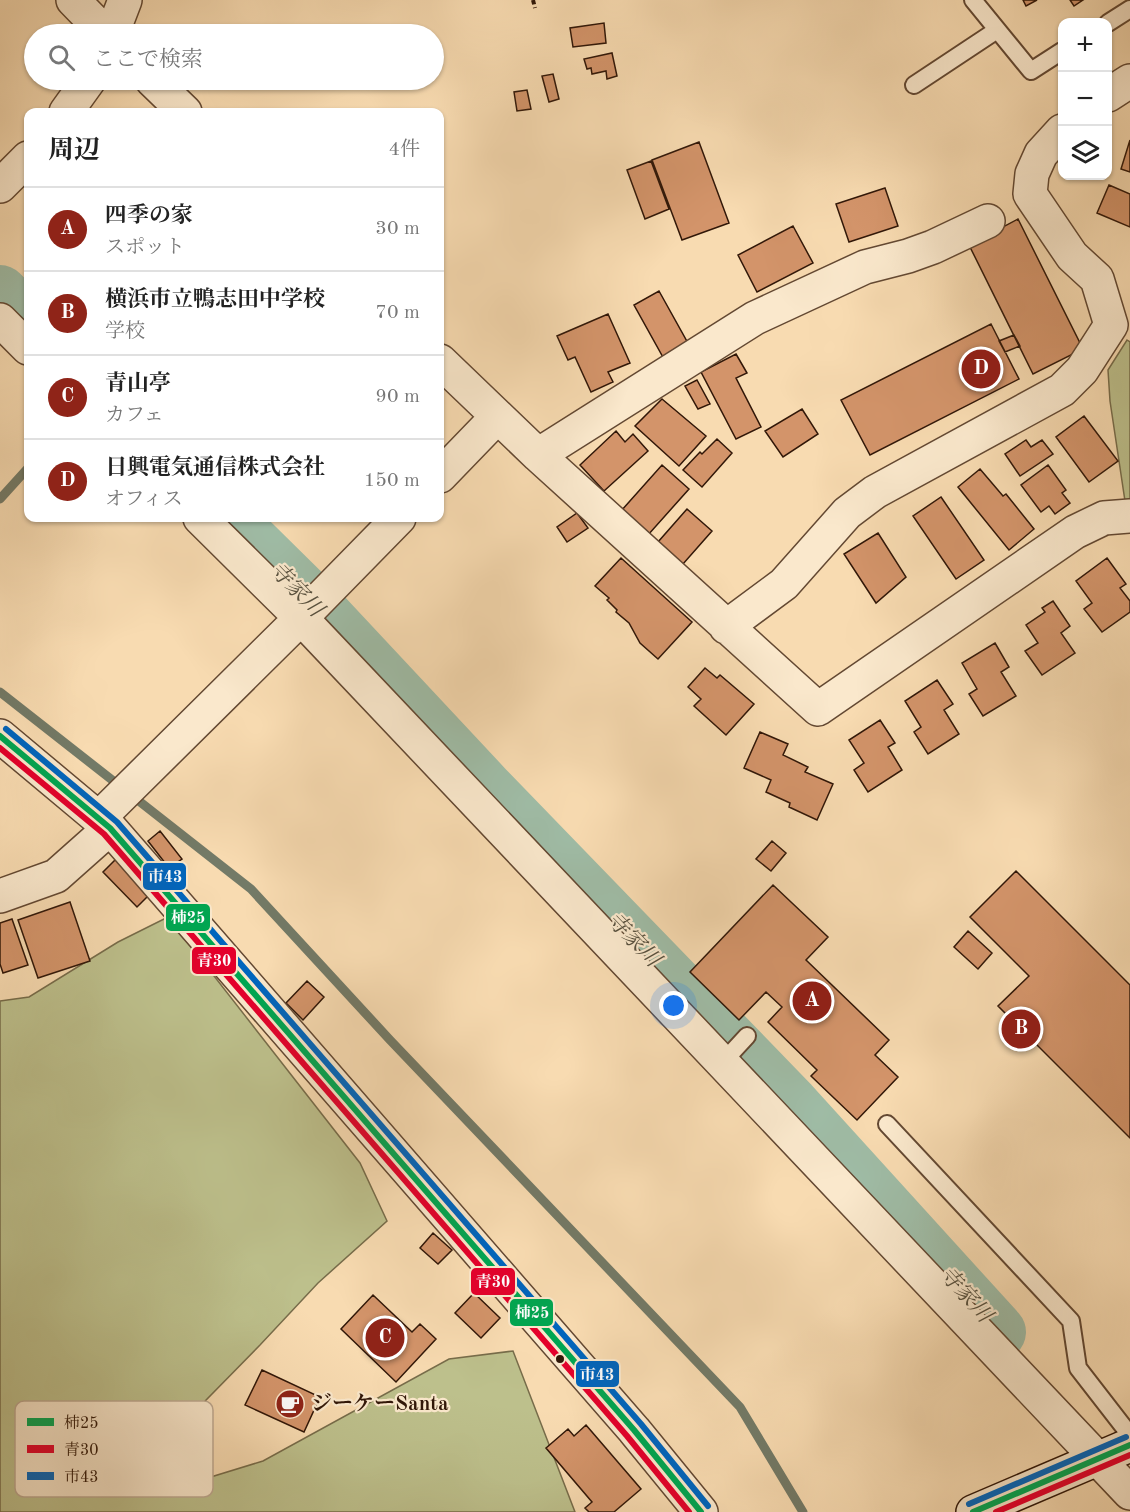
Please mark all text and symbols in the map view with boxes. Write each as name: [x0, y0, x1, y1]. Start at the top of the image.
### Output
map controls: [1058, 18, 1112, 180]
button: +: [1058, 18, 1112, 72]
search box: [24, 24, 444, 90]
icon: search: [45, 41, 78, 74]
text: ここで検索: [93, 49, 203, 71]
button: −: [1058, 72, 1112, 126]
button: layers: [1058, 126, 1112, 180]
text: 周辺: [48, 138, 100, 164]
text: 4件: [388, 140, 420, 160]
text: 四季の家: [105, 205, 193, 227]
text: A: [60, 219, 75, 239]
text: 30 m: [375, 219, 420, 239]
text: スポット: [105, 238, 185, 258]
text: 横浜市立鴨志田中学校: [105, 289, 325, 311]
text: B: [60, 303, 75, 323]
text: 70 m: [375, 303, 420, 323]
text: 学校: [105, 322, 145, 342]
pin: D: [962, 346, 1000, 392]
text: 青山亭: [105, 373, 171, 395]
text: C: [61, 387, 74, 407]
text: 90 m: [375, 387, 420, 407]
text: カフェ: [105, 406, 164, 426]
text: 日興電気通信株式会社: [105, 457, 325, 479]
text: D: [60, 471, 75, 491]
text: 150 m: [364, 471, 420, 491]
text: オフィス: [105, 490, 183, 510]
water label: 寺家川: [265, 557, 330, 623]
line badge: 市43: [142, 862, 187, 891]
text: 市43: [148, 868, 182, 886]
line badge: 柿25: [165, 903, 211, 932]
water label: 寺家川: [602, 907, 667, 973]
text: 柿25: [171, 909, 205, 927]
line badge: 青30: [191, 946, 237, 975]
text: 青30: [197, 952, 231, 970]
pin: A: [792, 978, 832, 1024]
your location: [659, 991, 688, 1020]
pin: B: [1002, 1006, 1040, 1052]
water label: 寺家川: [935, 1262, 998, 1328]
line badge: 青30: [470, 1267, 516, 1296]
text: 青30: [476, 1273, 510, 1291]
line badge: 柿25: [509, 1298, 554, 1327]
text: 柿25: [515, 1304, 549, 1322]
pin: C: [366, 1316, 404, 1360]
unlabelled marker: [554, 1353, 566, 1365]
line badge: 市43: [575, 1360, 620, 1388]
text: 市43: [580, 1366, 614, 1384]
cafe icon: ジーケーSanta: [274, 1388, 306, 1420]
place label: ジーケーSanta: [311, 1392, 449, 1415]
legend: [15, 1401, 213, 1497]
text: 柿25: [64, 1414, 99, 1432]
text: 青30: [64, 1441, 99, 1459]
text: 市43: [64, 1468, 99, 1486]

